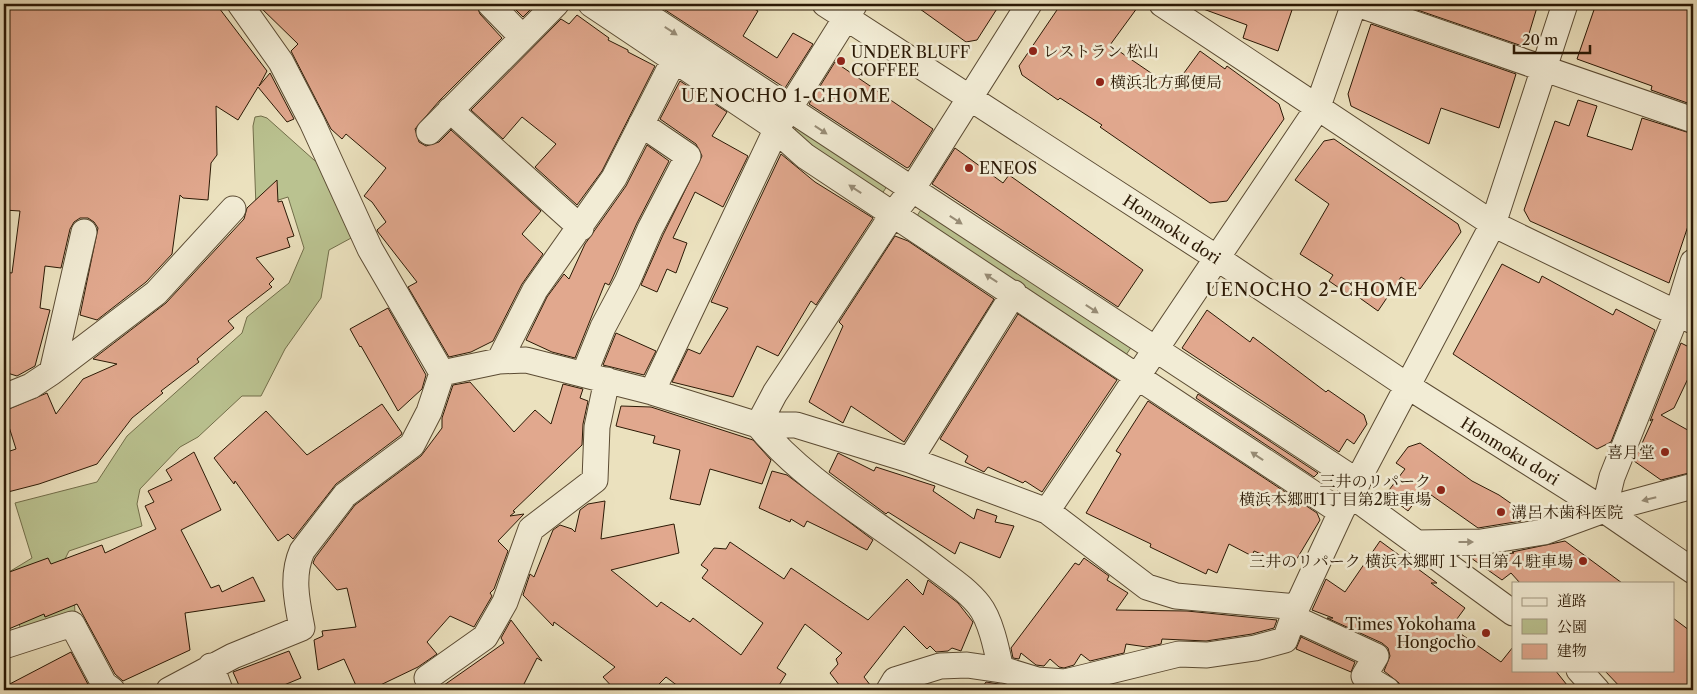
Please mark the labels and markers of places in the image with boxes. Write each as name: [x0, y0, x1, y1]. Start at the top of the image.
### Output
place label: レストラン 松山: [1043, 41, 1159, 61]
place label: UNDER BLUFF COFFEE: [851, 42, 970, 80]
marker: レストラン 松山: [1027, 45, 1039, 57]
marker: UNDER BLUFF COFFEE: [835, 55, 847, 67]
place label: 横浜北方郵便局: [1110, 72, 1222, 92]
marker: 横浜北方郵便局: [1094, 76, 1106, 88]
place label: ENEOS: [979, 158, 1037, 178]
marker: ENEOS: [963, 162, 975, 174]
place label: 喜月堂: [1607, 442, 1655, 462]
marker: 喜月堂: [1659, 446, 1671, 458]
place label: 三井のリパーク 横浜本郷町1丁目第2駐車場: [1239, 471, 1431, 509]
marker: 三井のリパーク 横浜本郷町1丁目第2駐車場: [1435, 484, 1447, 496]
place label: 溝呂木歯科医院: [1511, 502, 1623, 522]
marker: 溝呂木歯科医院: [1495, 506, 1507, 518]
place label: 三井のリパーク 横浜本郷町１丁目第４駐車場: [1249, 551, 1573, 571]
marker: 三井のリパーク 横浜本郷町１丁目第４駐車場: [1577, 555, 1589, 567]
place label: Times Yokohama Hongocho: [1345, 614, 1477, 652]
marker: Times Yokohama Hongocho: [1480, 627, 1492, 639]

